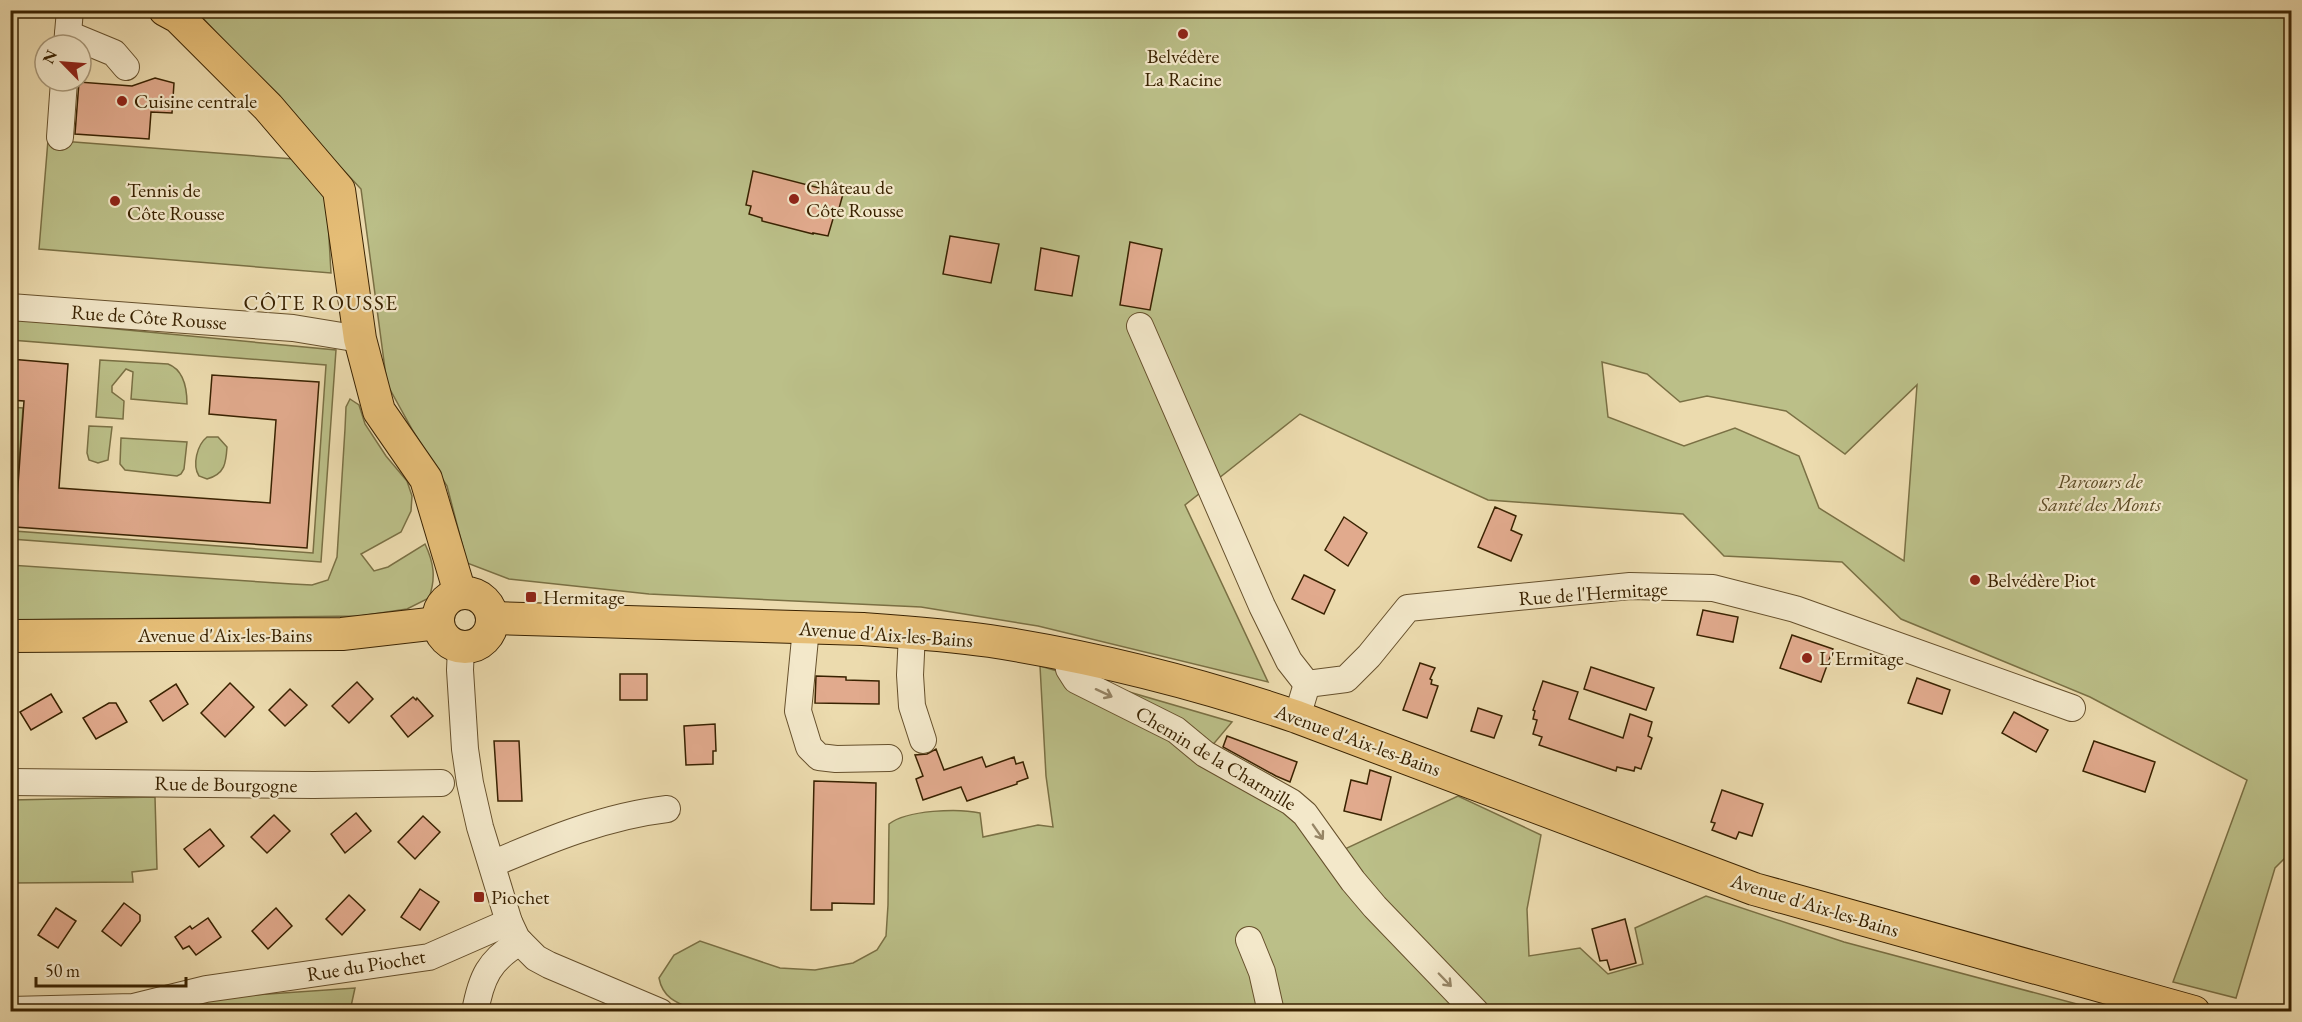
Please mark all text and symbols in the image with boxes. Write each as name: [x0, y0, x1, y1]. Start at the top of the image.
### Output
marker: Belvédère La Racine: [1176, 27, 1190, 41]
north arrow: [33, 33, 93, 93]
place label: Belvédère La Racine: [1144, 43, 1222, 92]
text: N: [38, 47, 62, 67]
place label: Cuisine centrale: [134, 88, 257, 114]
marker: Cuisine centrale: [115, 94, 129, 108]
place label: Château de Côte Rousse: [806, 174, 904, 223]
place label: Tennis de Côte Rousse: [127, 177, 225, 226]
marker: Château de Côte Rousse: [787, 192, 801, 206]
marker: Tennis de Côte Rousse: [108, 194, 122, 208]
district label: CÔTE ROUSSE: [244, 289, 399, 316]
street label: Rue de Côte Rousse: [70, 299, 228, 335]
park label: Parcours de Santé des Monts: [2038, 468, 2161, 517]
place label: Belvédère Piot: [1987, 567, 2096, 593]
marker: Belvédère Piot: [1968, 573, 1982, 587]
street label: Rue de l'Hermitage: [1518, 575, 1669, 611]
place label: Hermitage: [543, 584, 625, 610]
marker: Hermitage: [524, 590, 538, 604]
street label: Avenue d'Aix-les-Bains: [797, 615, 974, 653]
street label: Avenue d'Aix-les-Bains: [137, 622, 312, 648]
place label: L'Ermitage: [1819, 645, 1904, 671]
marker: L'Ermitage: [1800, 651, 1814, 665]
one-way arrow: [1095, 688, 1113, 700]
street label: Avenue d'Aix-les-Bains: [1271, 698, 1444, 782]
street label: Chemin de la Charmille: [1131, 700, 1301, 816]
street label: Rue de Bourgogne: [154, 770, 298, 798]
one-way arrow: [1312, 824, 1325, 840]
street label: Avenue d'Aix-les-Bains: [1727, 867, 1902, 943]
place label: Piochet: [491, 884, 550, 910]
marker: Piochet: [472, 890, 486, 904]
street label: Rue du Piochet: [305, 943, 428, 987]
scale bar: [36, 950, 186, 988]
text: 50 m: [45, 959, 80, 982]
one-way arrow: [1437, 973, 1452, 988]

